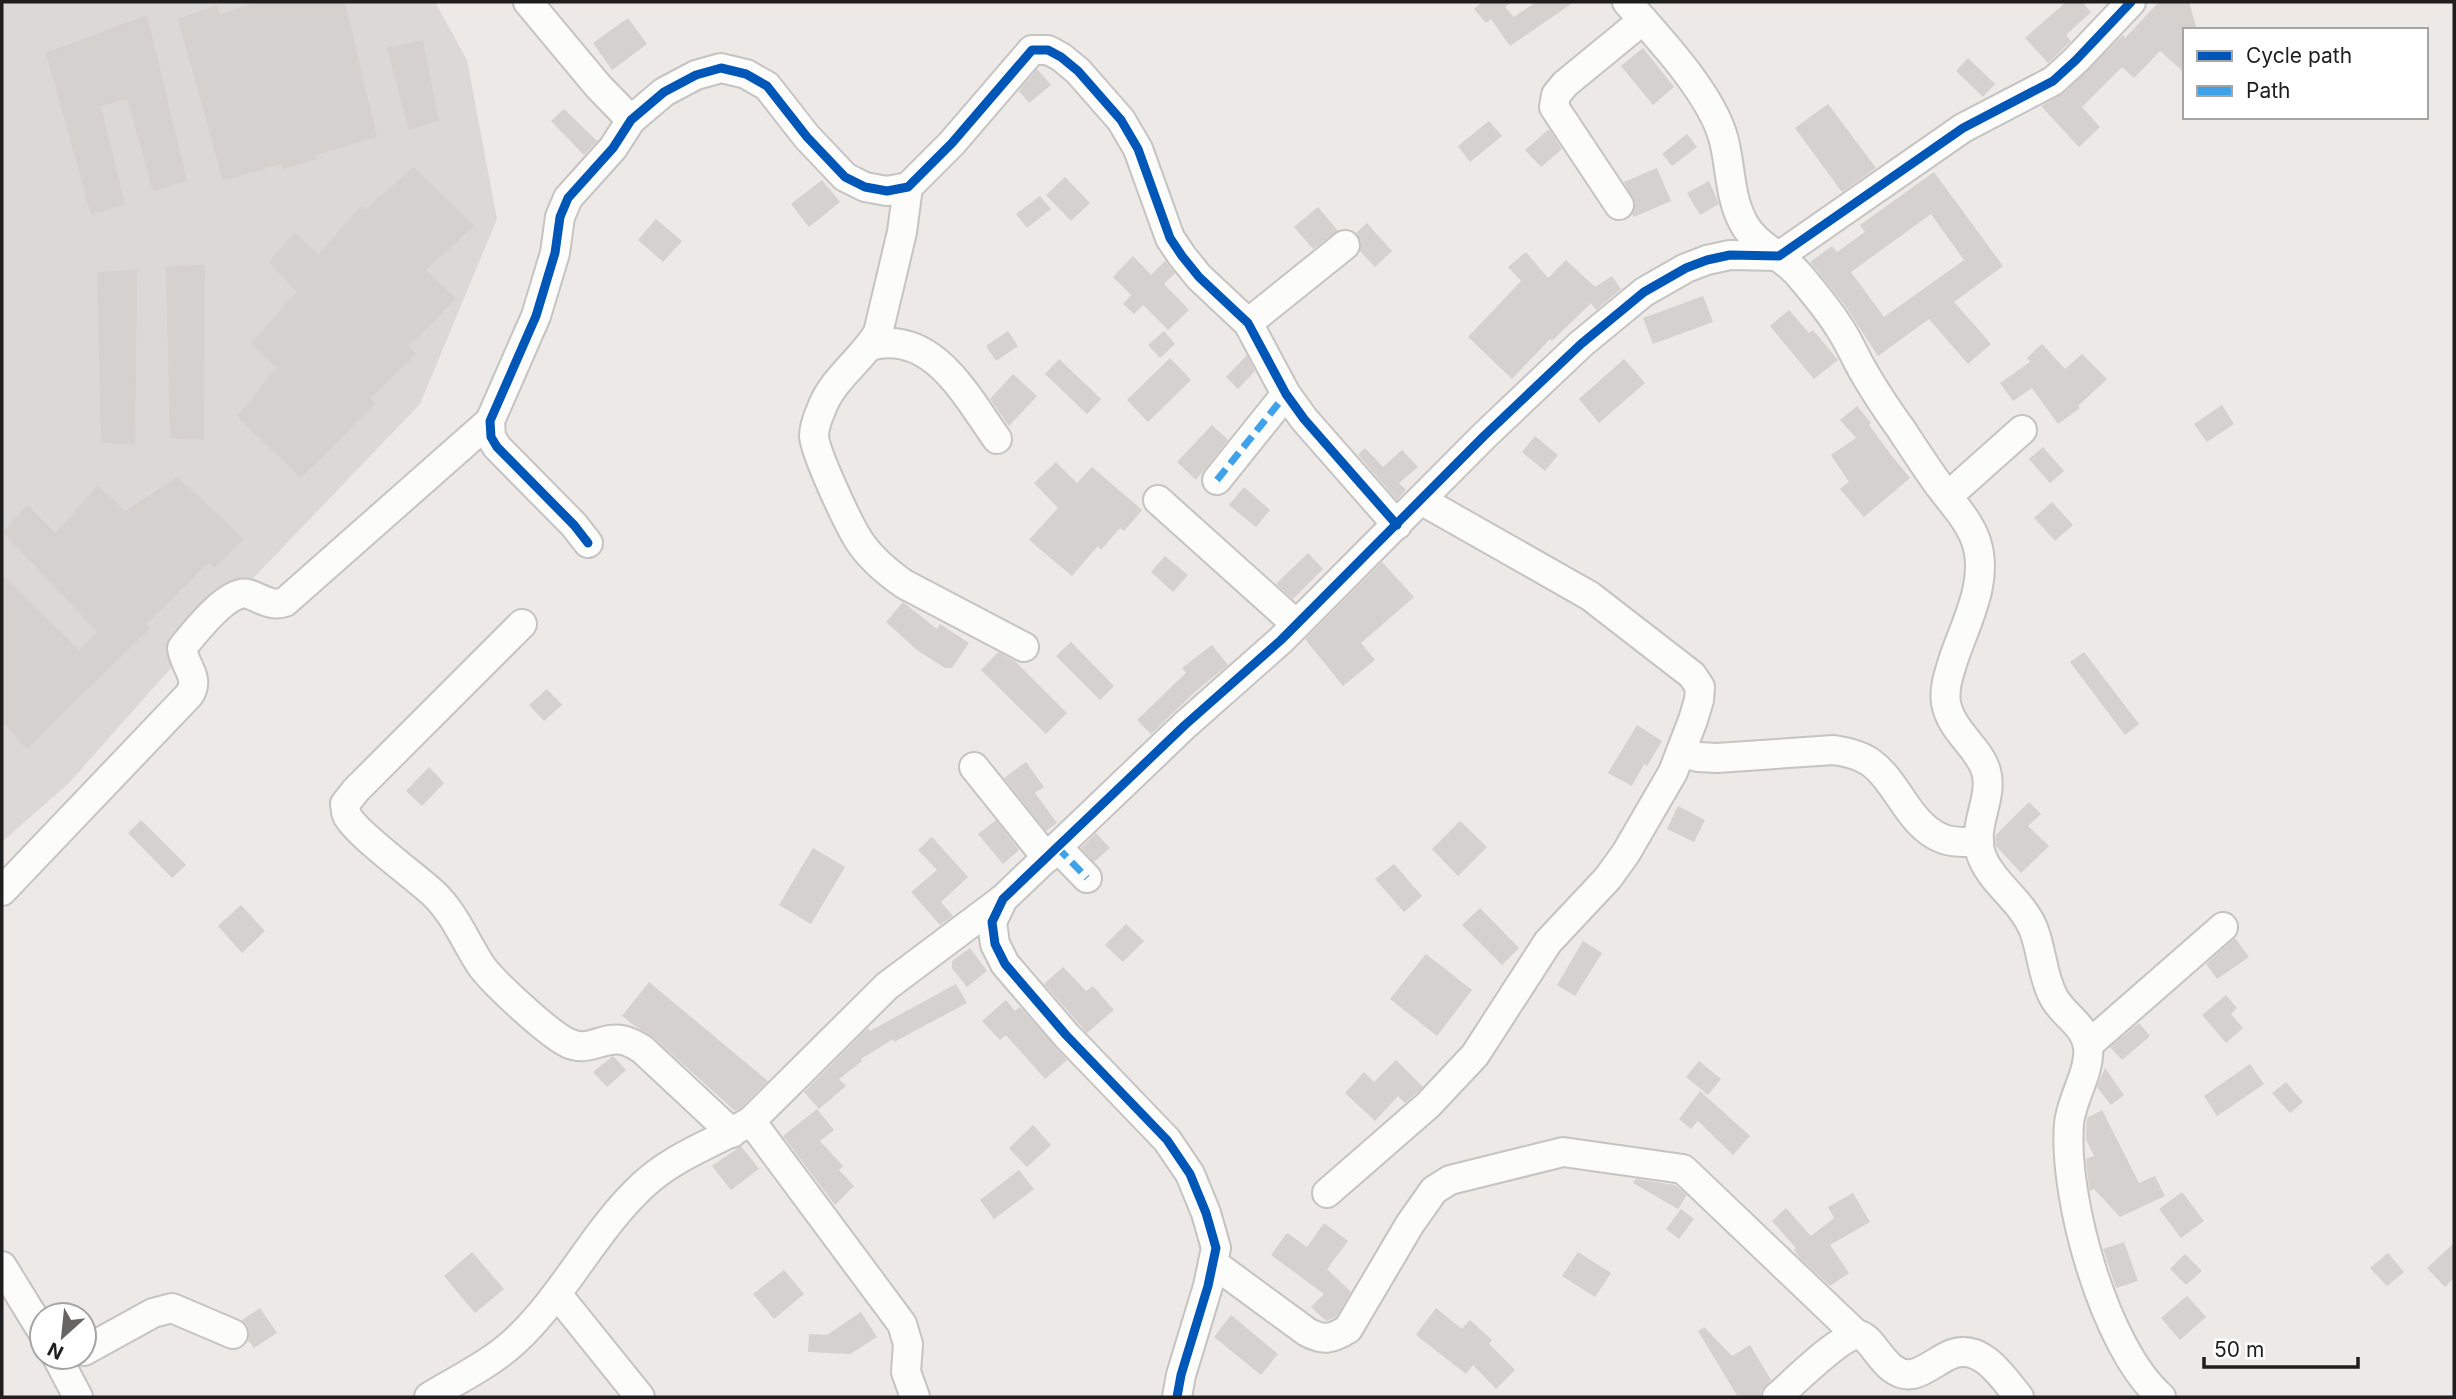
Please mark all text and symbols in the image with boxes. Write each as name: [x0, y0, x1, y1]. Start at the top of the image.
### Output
legend: [2183, 28, 2428, 119]
text: Cycle path: [2246, 43, 2352, 68]
text: Path: [2246, 78, 2291, 103]
north arrow: [28, 1301, 98, 1371]
scale bar: [2204, 1326, 2358, 1370]
text: N: [44, 1337, 67, 1364]
text: 50 m: [2214, 1337, 2264, 1362]

